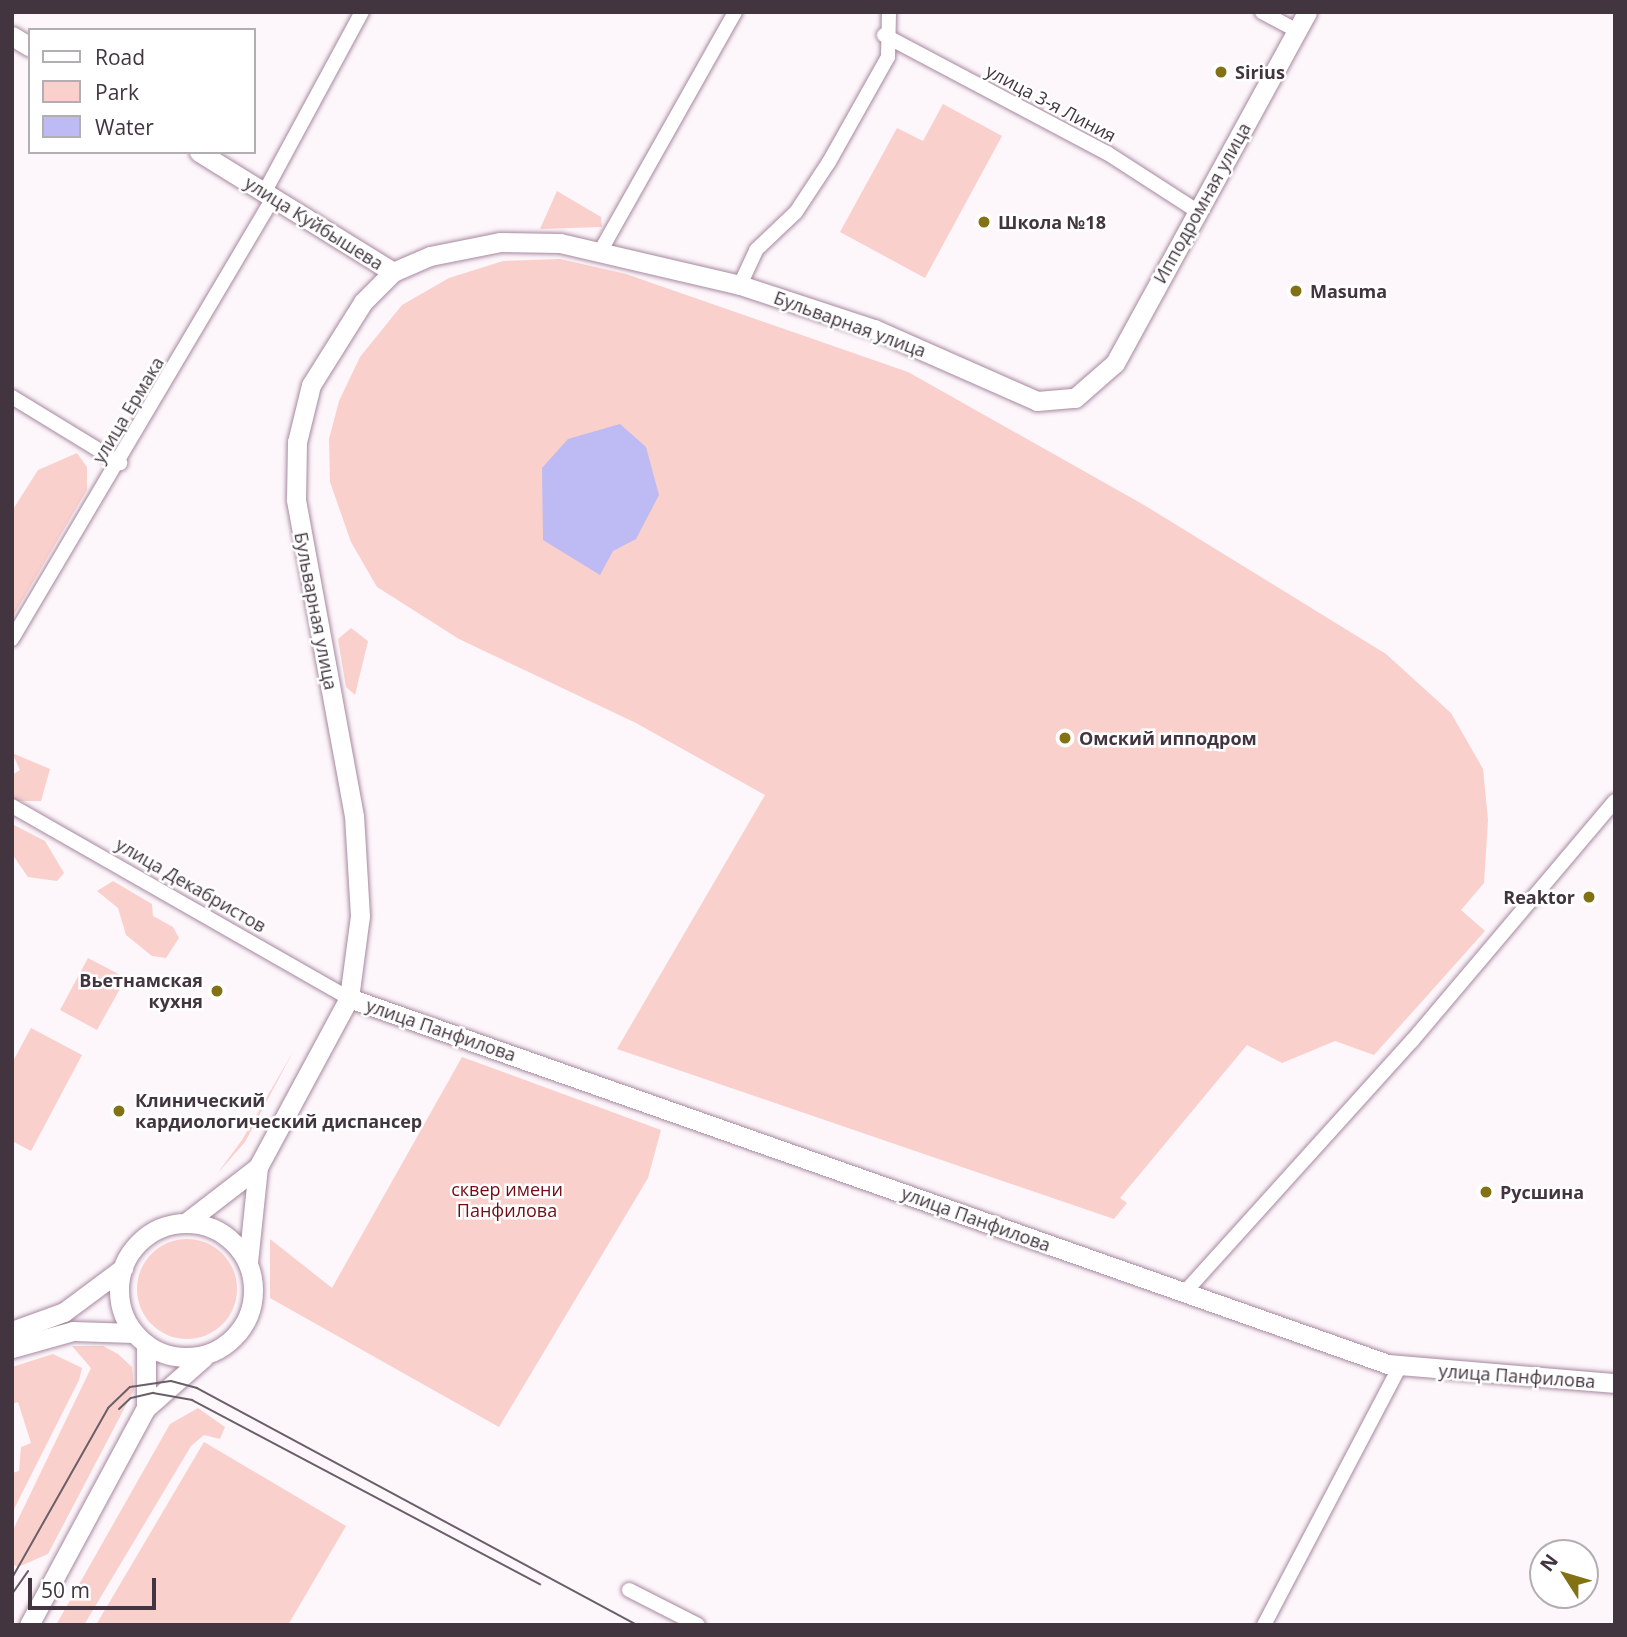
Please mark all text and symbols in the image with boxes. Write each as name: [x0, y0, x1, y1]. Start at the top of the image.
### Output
legend: [28, 28, 256, 154]
text: Road: [95, 43, 145, 71]
street label: улица 3-я Линия: [982, 60, 1120, 146]
place label: Sirius: [1235, 61, 1285, 83]
marker: Sirius: [1213, 64, 1229, 80]
text: Park: [95, 78, 139, 106]
text: Water: [95, 113, 154, 141]
street label: Ипподромная улица: [1149, 119, 1255, 287]
street label: улица Куйбышева: [241, 172, 387, 274]
place label: Школа №18: [998, 211, 1106, 233]
marker: Школа №18: [976, 214, 992, 230]
place label: Masuma: [1310, 280, 1387, 302]
marker: Masuma: [1288, 283, 1304, 299]
street label: Бульварная улица: [771, 286, 929, 362]
street label: улица Ермака: [88, 353, 168, 467]
street label: Бульварная улица: [290, 530, 342, 692]
place label: Омский ипподром: [1079, 727, 1257, 749]
marker: Омский ипподром: [1057, 730, 1073, 746]
street label: улица Декабристов: [112, 833, 270, 937]
place label: Reaktor: [1503, 886, 1575, 908]
marker: Reaktor: [1581, 889, 1597, 905]
place label: Вьетнамская кухня: [79, 970, 203, 1012]
marker: Вьетнамская кухня: [209, 983, 225, 999]
street label: улица Панфилова: [363, 994, 519, 1066]
place label: Клинический кардиологический диспансер: [135, 1090, 422, 1132]
marker: Клинический кардиологический диспансер: [109, 1101, 129, 1121]
park label: сквер имени Панфилова: [451, 1179, 563, 1222]
place label: Русшина: [1500, 1181, 1584, 1203]
street label: улица Панфилова: [899, 1182, 1053, 1256]
marker: Русшина: [1478, 1184, 1494, 1200]
street label: улица Панфилова: [1438, 1360, 1596, 1392]
north arrow: [1529, 1539, 1599, 1609]
text: N: [1534, 1549, 1564, 1577]
scale bar: [32, 1564, 159, 1608]
text: 50 m: [41, 1576, 90, 1604]

